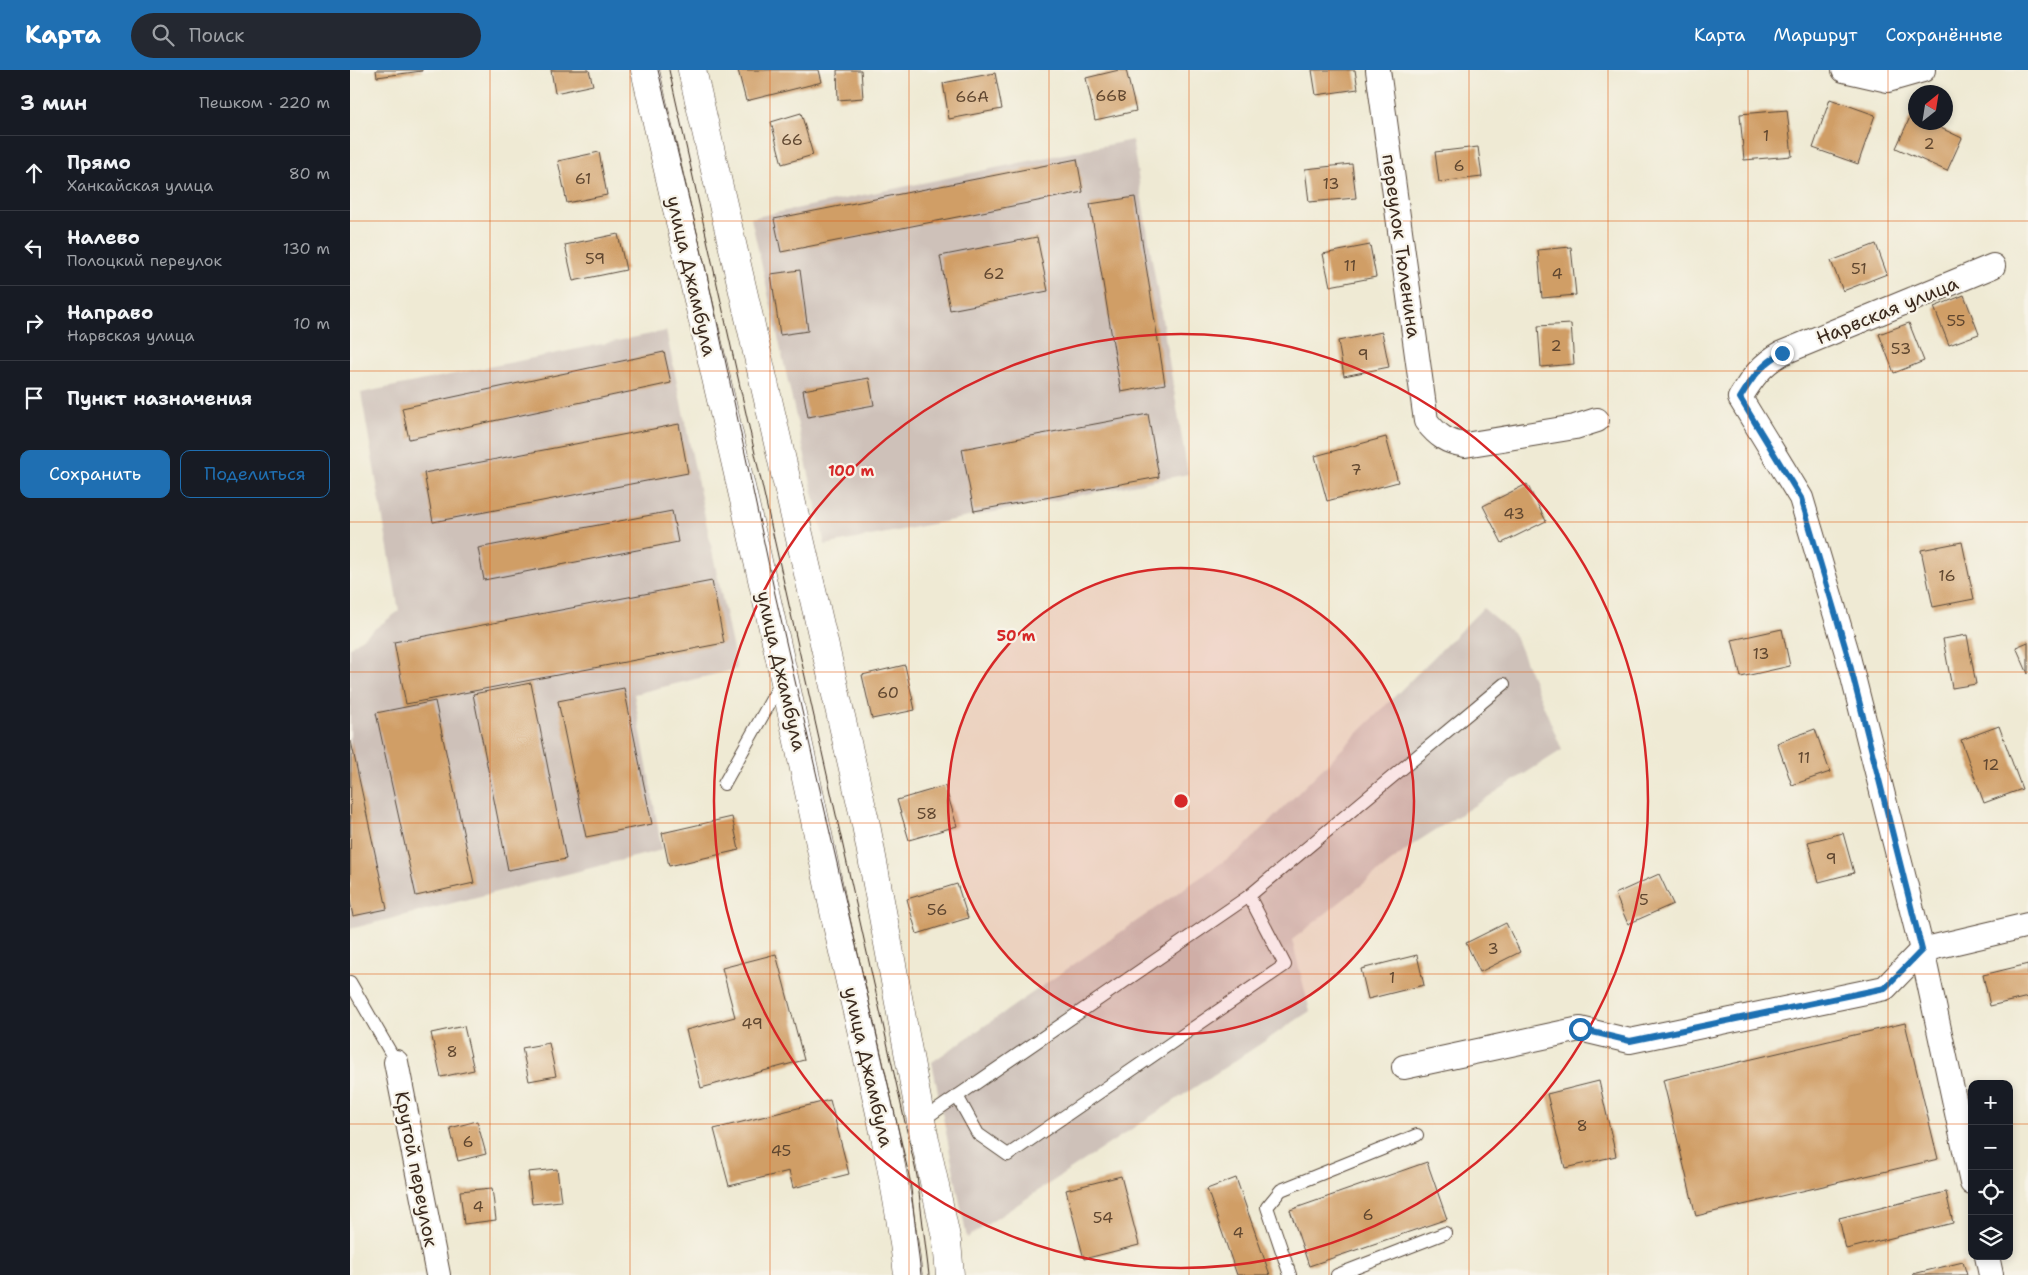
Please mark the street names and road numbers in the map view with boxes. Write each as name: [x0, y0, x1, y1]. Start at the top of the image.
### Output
street label: переулок Тюленина: [1376, 152, 1427, 340]
street label: улица Джамбула: [661, 194, 722, 359]
street label: Нарвская улица: [1812, 270, 1962, 350]
street label: улица Джамбула: [751, 589, 812, 754]
street label: улица Джамбула: [838, 985, 899, 1150]
street label: Крутой переулок: [389, 1089, 444, 1249]

